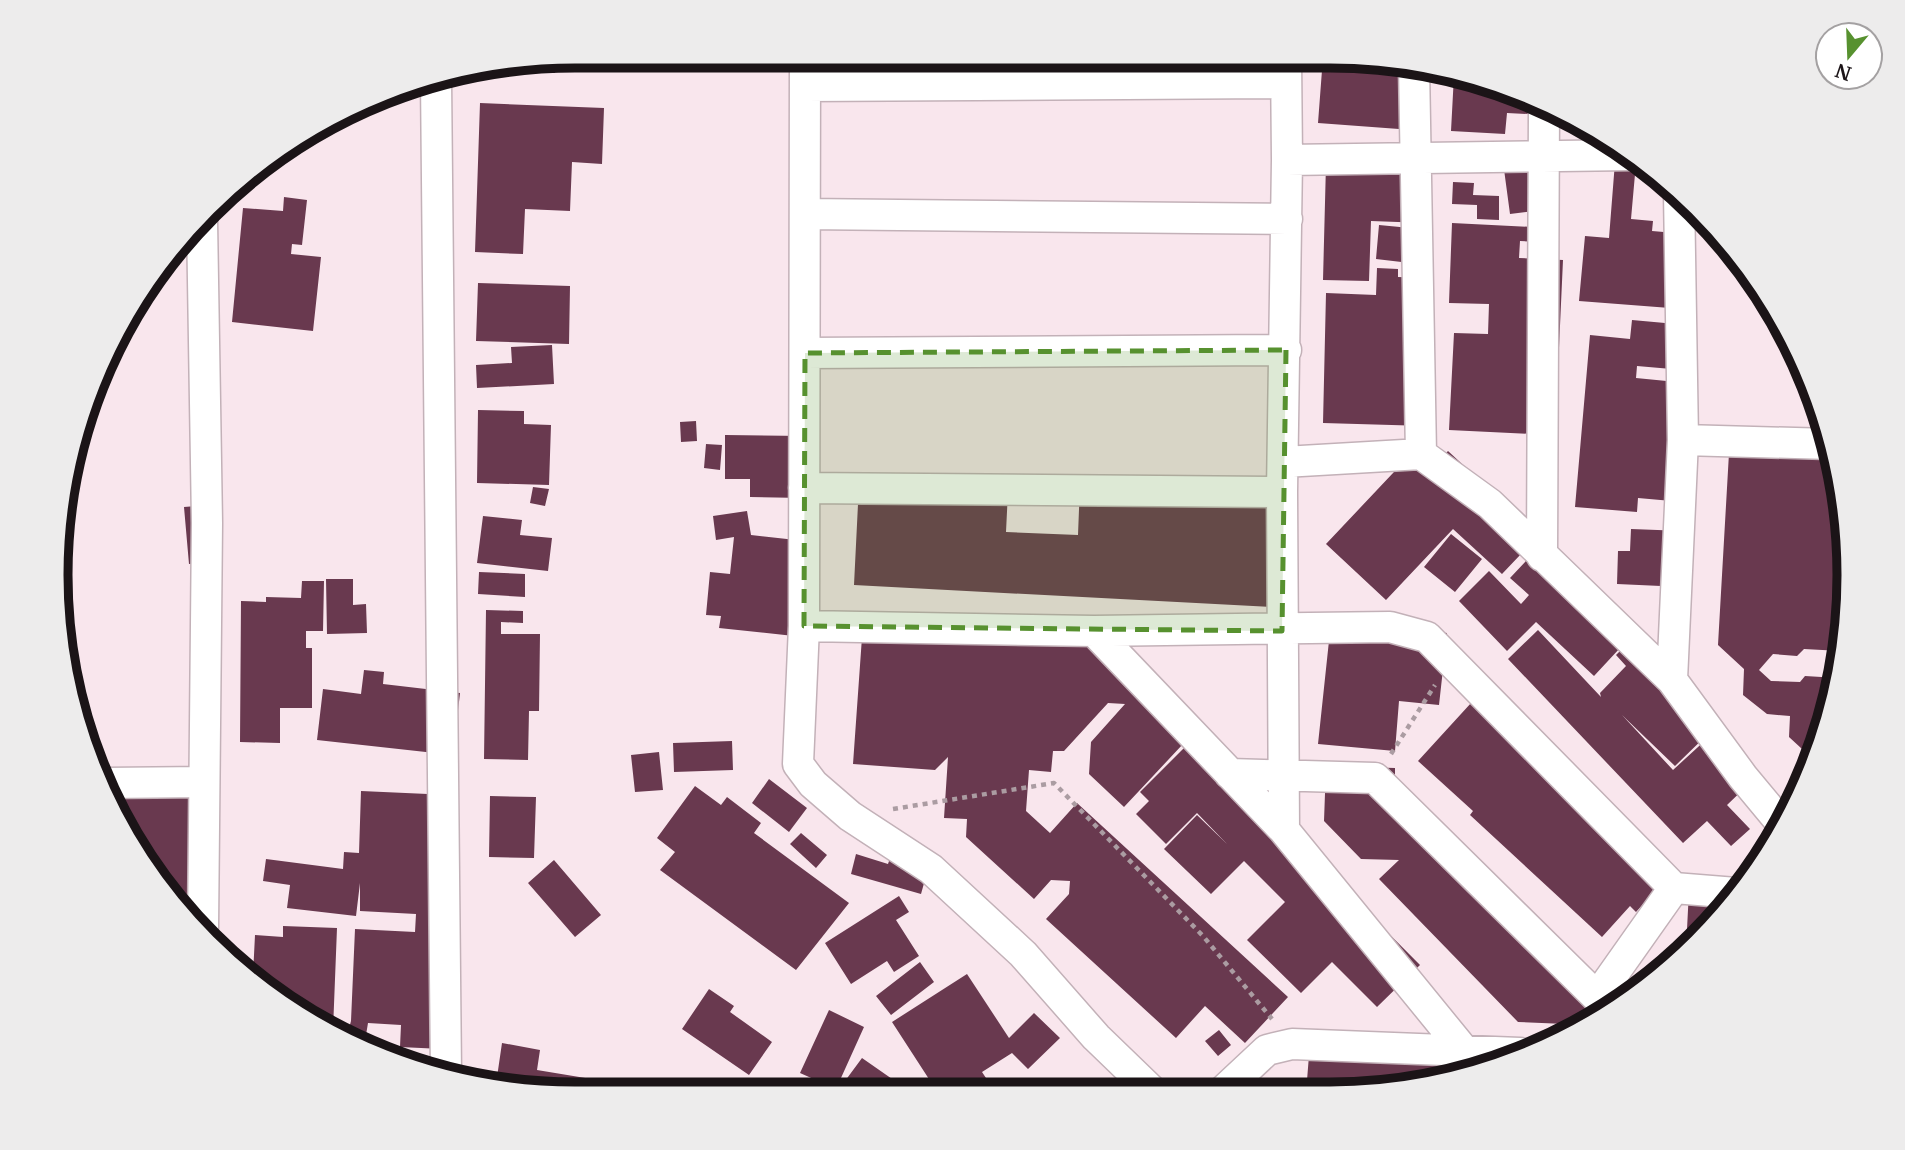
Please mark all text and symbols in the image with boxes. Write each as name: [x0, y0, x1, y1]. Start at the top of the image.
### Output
north arrow: [1814, 21, 1884, 91]
text: N: [1832, 58, 1854, 86]

